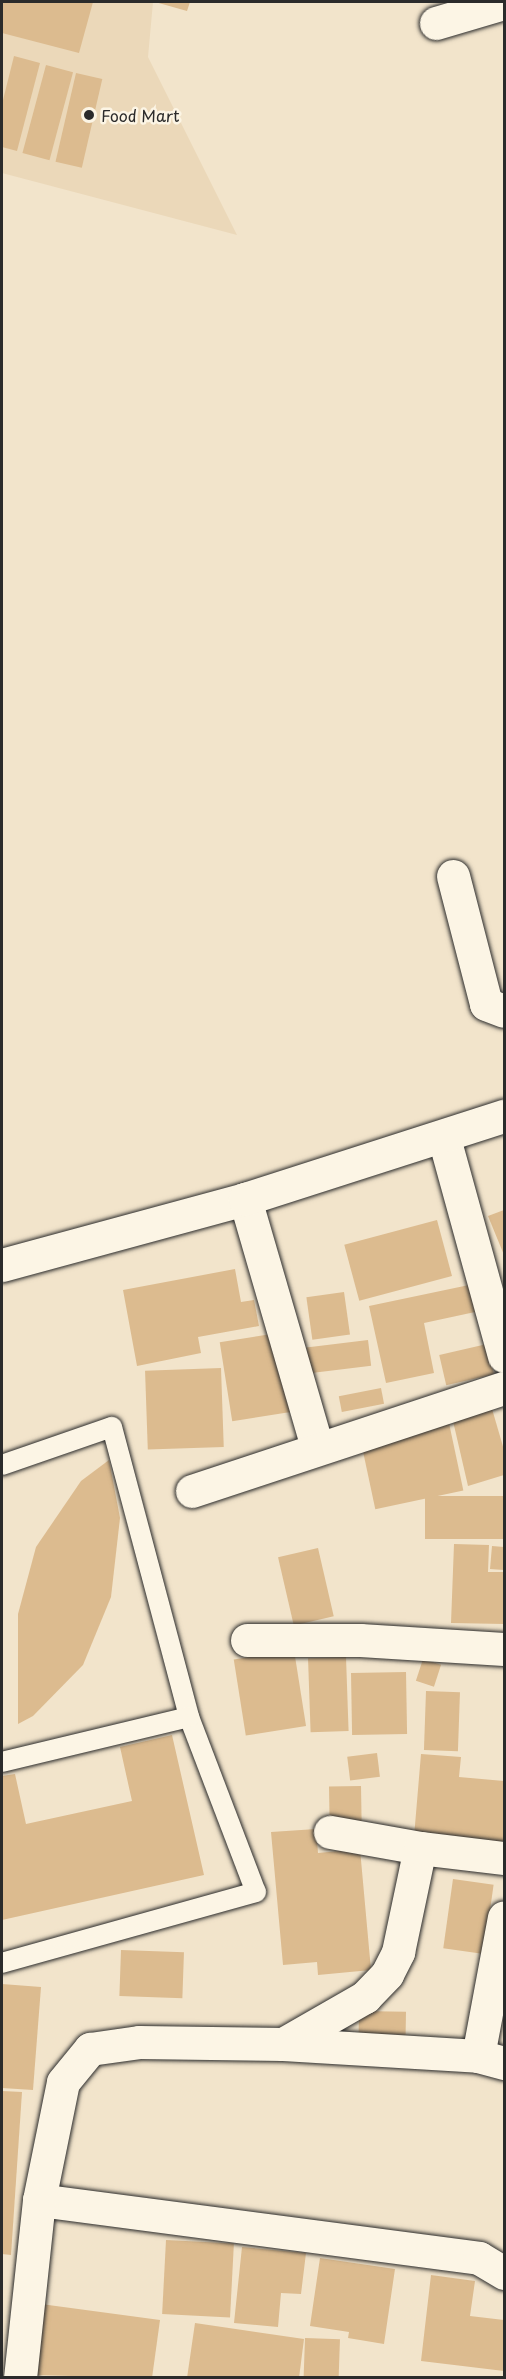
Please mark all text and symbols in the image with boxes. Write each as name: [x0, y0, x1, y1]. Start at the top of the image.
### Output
place label: Food Mart: [101, 105, 181, 125]
marker: Food Mart: [82, 108, 96, 122]

